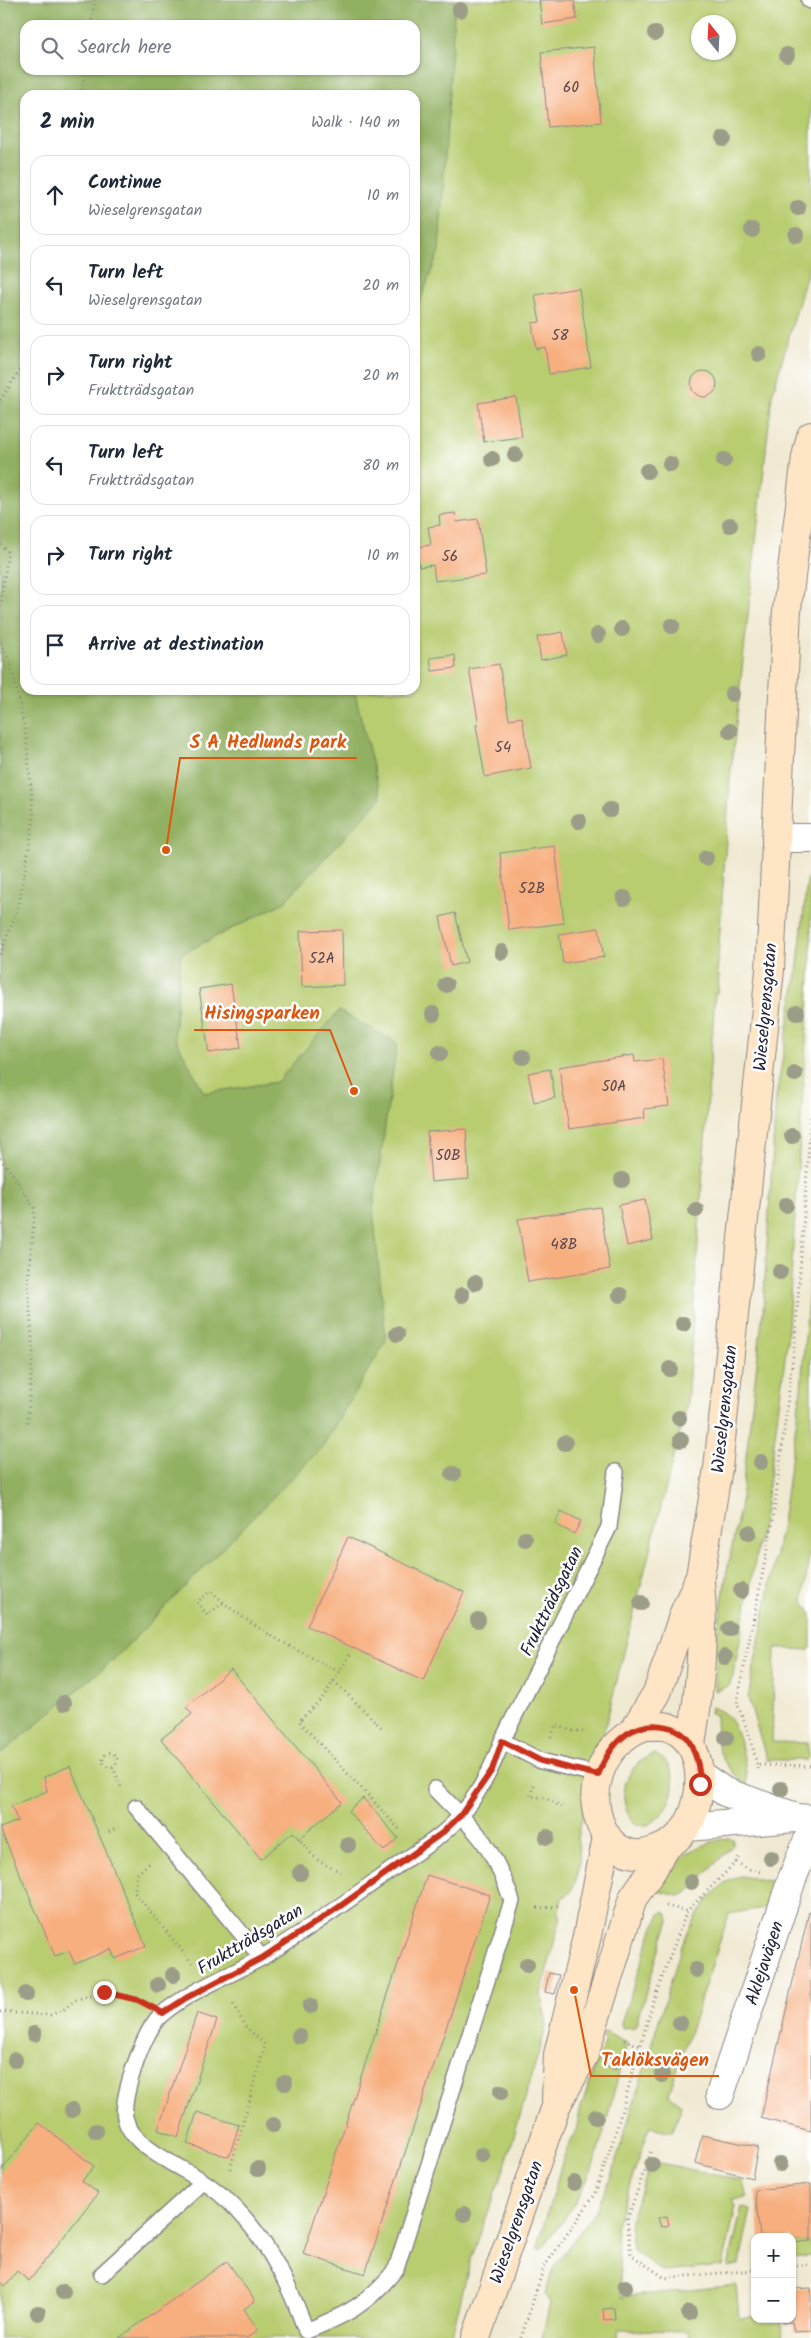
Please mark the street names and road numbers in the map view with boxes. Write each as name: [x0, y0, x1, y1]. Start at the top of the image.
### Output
street label: Wieselgrensgatan: [746, 942, 787, 1072]
street label: Wieselgrensgatan: [704, 1344, 747, 1475]
street label: Fruktträdsgatan: [513, 1542, 592, 1662]
street label: Fruktträdsgatan: [192, 1897, 309, 1983]
street label: Aklejavägen: [738, 1917, 793, 2009]
street label: Wieselgrensgatan: [483, 2157, 552, 2288]

